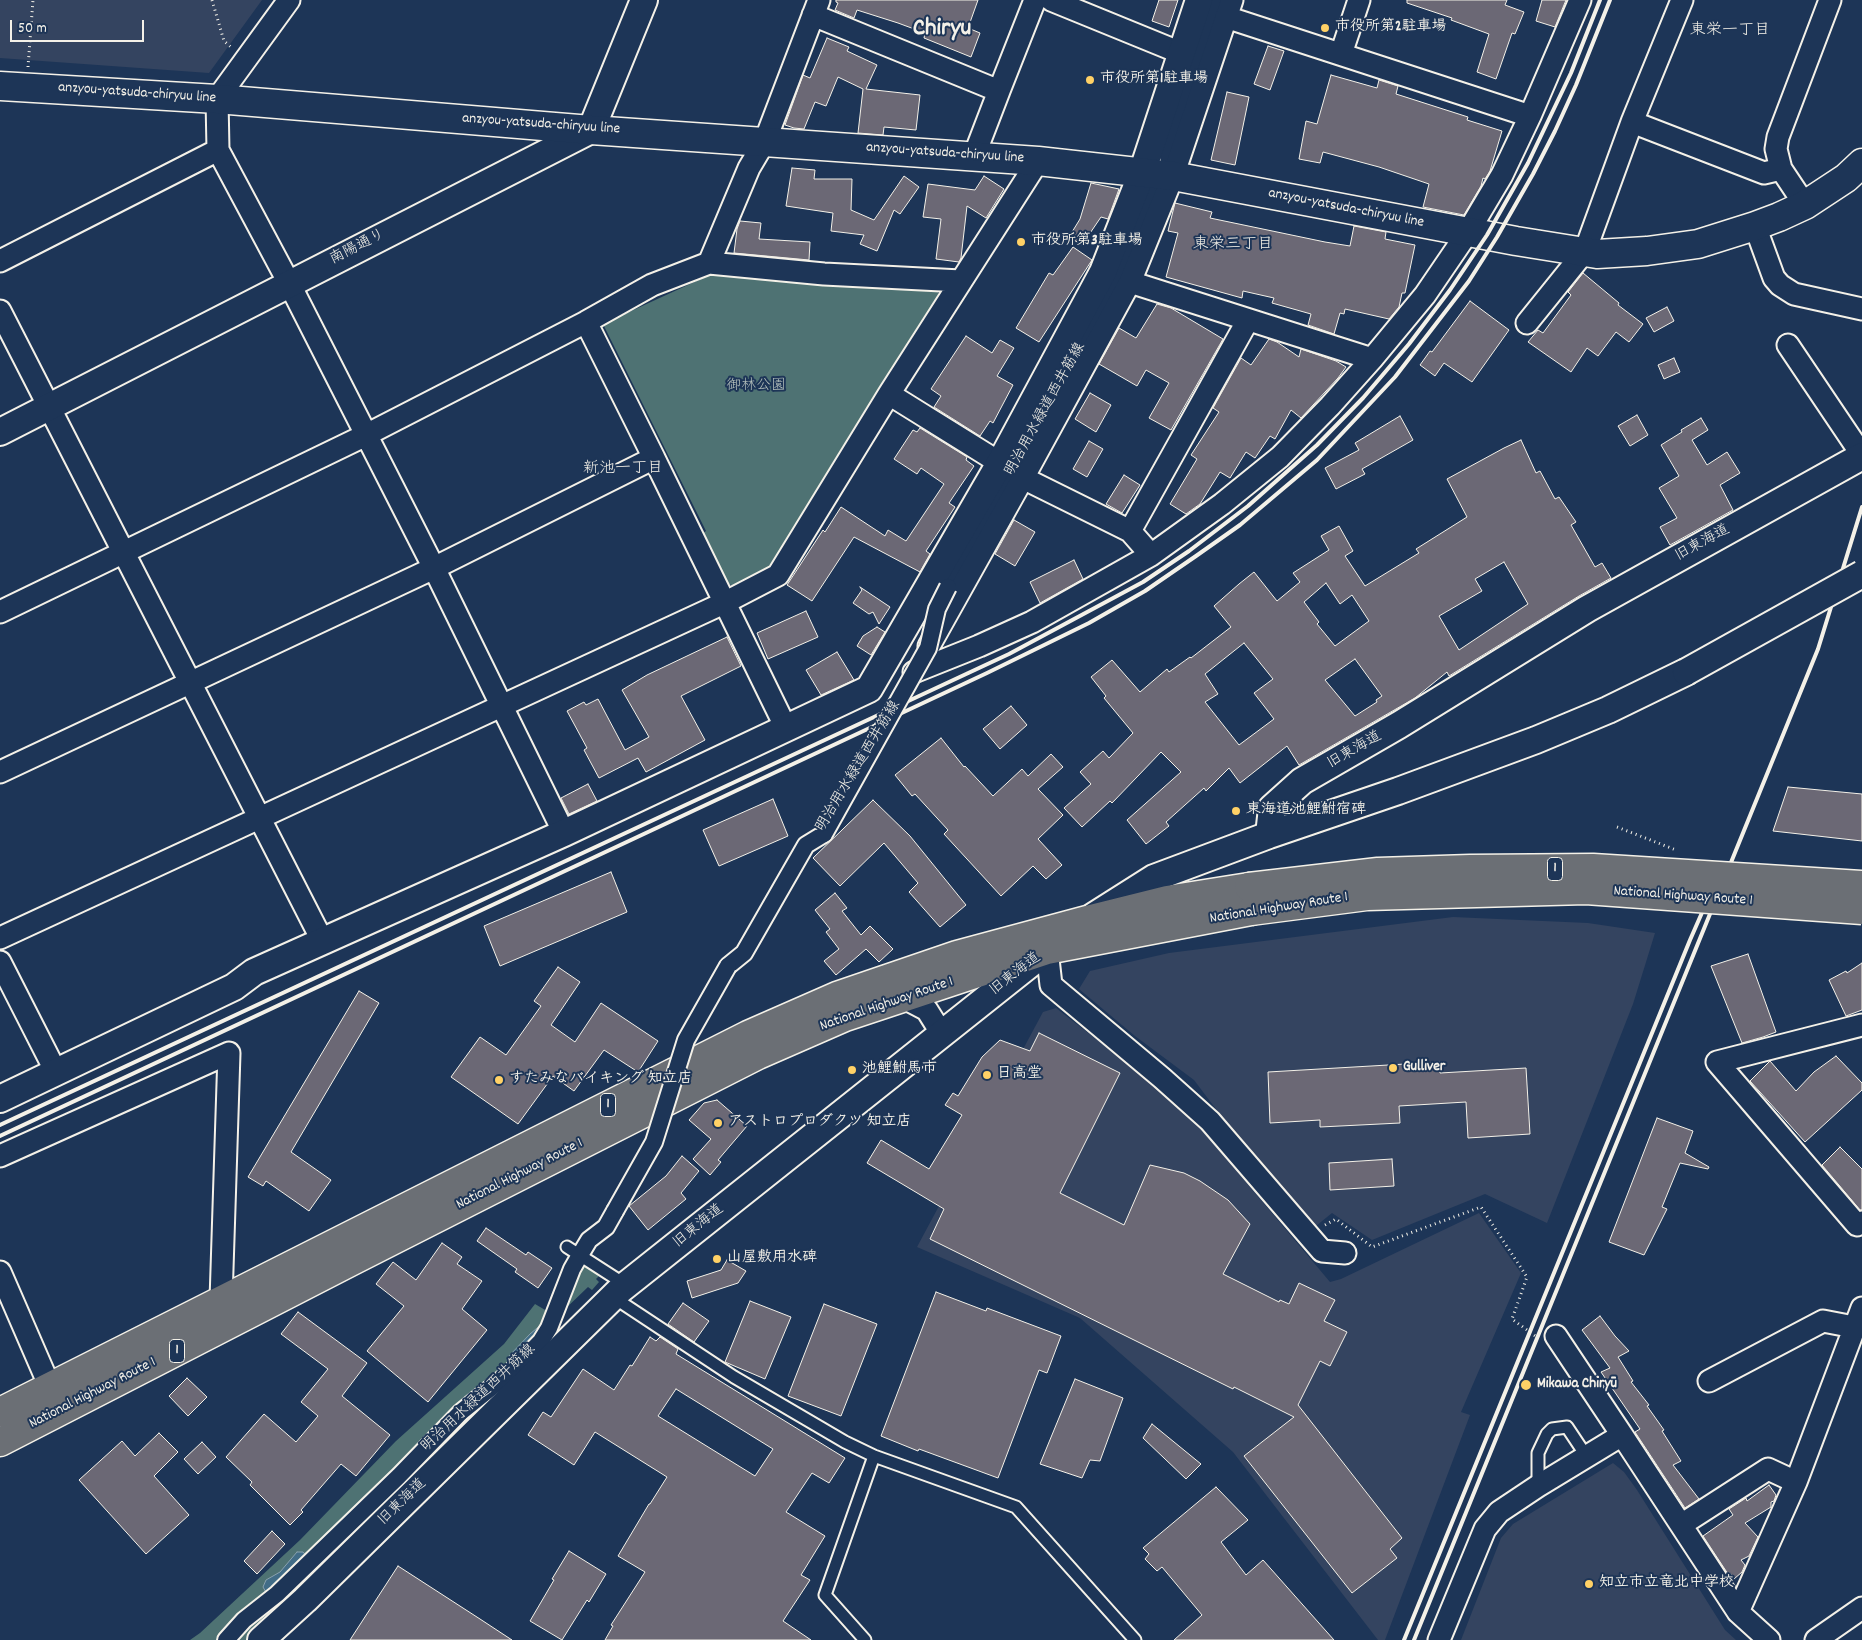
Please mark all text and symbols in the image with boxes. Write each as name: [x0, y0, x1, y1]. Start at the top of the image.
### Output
scale bar: [12, 10, 146, 42]
district label: Chiryu: [913, 16, 971, 46]
text: 50 m: [18, 18, 47, 40]
place label: 市役所第2駐車場: [1335, 19, 1447, 37]
marker: 市役所第2駐車場: [1319, 22, 1331, 34]
district label: 東栄一丁目: [1690, 22, 1770, 42]
place label: 市役所第1駐車場: [1100, 71, 1208, 89]
marker: 市役所第1駐車場: [1084, 74, 1096, 86]
street label: anzyou-yatsuda-chiryuu line: [57, 80, 217, 108]
street label: anzyou-yatsuda-chiryuu line: [461, 111, 621, 139]
street label: anzyou-yatsuda-chiryuu line: [865, 140, 1025, 168]
street label: anzyou-yatsuda-chiryuu line: [1267, 185, 1425, 233]
street label: 南陽通り: [327, 226, 389, 270]
place label: 市役所第3駐車場: [1031, 233, 1143, 251]
marker: 市役所第3駐車場: [1015, 236, 1027, 248]
district label: 東栄三丁目: [1193, 236, 1273, 256]
street label: 明治用水緑道西井筋線: [1002, 340, 1090, 480]
park label: 御林公園: [726, 378, 786, 396]
district label: 新池一丁目: [583, 460, 663, 480]
street label: 旧東海道: [1672, 522, 1734, 566]
street label: 明治用水緑道西井筋線: [813, 698, 905, 836]
street label: 旧東海道: [1325, 728, 1385, 774]
place label: 東海道池鯉鮒宿碑: [1246, 802, 1366, 820]
marker: 東海道池鯉鮒宿碑: [1230, 805, 1242, 817]
road number: 1: [1548, 858, 1562, 881]
street label: National Highway Route 1: [1613, 883, 1753, 911]
street label: National Highway Route 1: [1209, 889, 1349, 929]
street label: 旧東海道: [987, 949, 1045, 1001]
street label: National Highway Route 1: [818, 974, 956, 1036]
place label: Gulliver: [1403, 1059, 1445, 1077]
place label: 池鯉鮒馬市: [862, 1061, 937, 1079]
marker: Gulliver: [1387, 1062, 1399, 1074]
marker: 池鯉鮒馬市: [846, 1064, 858, 1076]
place label: 日高堂: [997, 1066, 1042, 1084]
marker: 日高堂: [981, 1069, 993, 1081]
place label: すたみなバイキング 知立店: [509, 1071, 692, 1089]
marker: すたみなバイキング 知立店: [493, 1074, 505, 1086]
road number: 1: [600, 1094, 616, 1116]
place label: アストロプロダクツ 知立店: [728, 1114, 911, 1132]
marker: アストロプロダクツ 知立店: [712, 1117, 724, 1129]
street label: National Highway Route 1: [454, 1135, 586, 1215]
street label: 旧東海道: [670, 1201, 728, 1253]
place label: 山屋敷用水碑: [727, 1250, 817, 1268]
marker: 山屋敷用水碑: [711, 1253, 723, 1265]
road number: 1: [170, 1340, 184, 1362]
street label: 明治用水緑道西井筋線: [418, 1341, 540, 1457]
street label: National Highway Route 1: [27, 1354, 159, 1434]
place label: Mikawa Chiryū: [1537, 1376, 1617, 1394]
marker: Mikawa Chiryū: [1519, 1378, 1533, 1392]
street label: 旧東海道: [375, 1476, 431, 1530]
place label: 知立市立竜北中学校: [1599, 1575, 1734, 1593]
marker: 知立市立竜北中学校: [1583, 1578, 1595, 1590]

